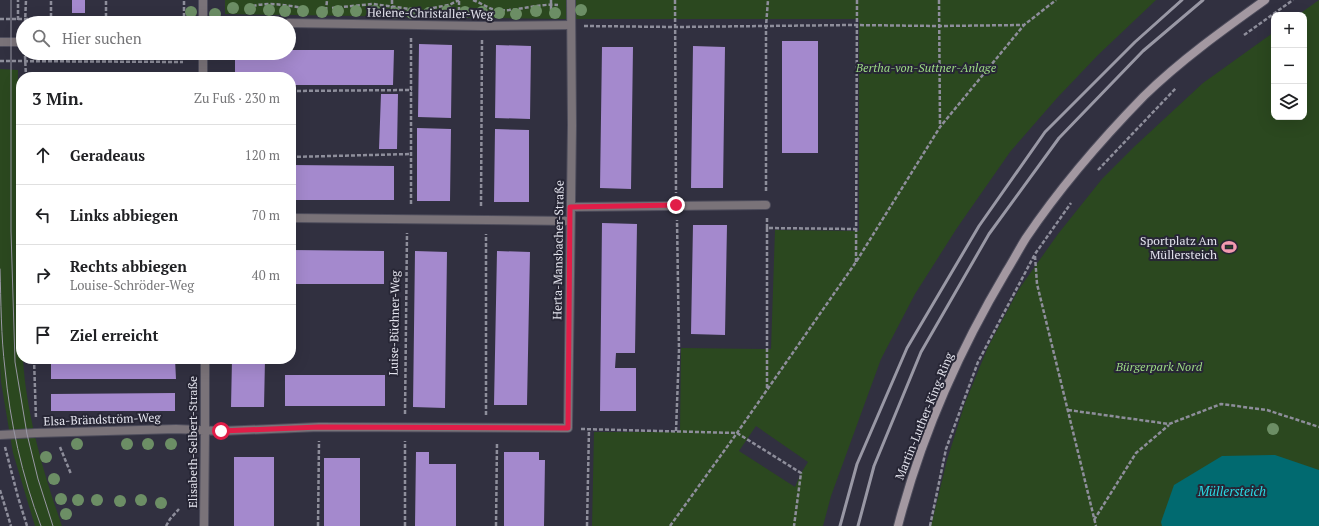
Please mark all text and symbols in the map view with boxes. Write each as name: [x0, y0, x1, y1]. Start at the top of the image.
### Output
street label: Helene-Christaller-Weg: [367, 4, 494, 22]
map controls: [1271, 12, 1307, 120]
button: +: [1271, 12, 1307, 48]
search box: [16, 16, 296, 60]
icon: search: [30, 27, 52, 49]
text: Hier suchen: [62, 28, 142, 48]
button: −: [1271, 48, 1307, 84]
park label: Bertha-von-Suttner-Anlage: [855, 60, 997, 75]
button: layers: [1271, 84, 1307, 120]
text: 3 Min.: [32, 87, 84, 110]
text: Zu Fuß · 230 m: [194, 89, 280, 107]
icon: ahead: [32, 144, 54, 166]
text: Geradeaus: [70, 145, 145, 165]
text: 120 m: [245, 146, 280, 164]
street label: Herta-Mansbacher-Straße: [549, 180, 567, 320]
route end: [667, 196, 685, 214]
icon: left: [32, 204, 54, 226]
text: Links abbiegen: [70, 205, 178, 225]
text: 70 m: [252, 206, 280, 224]
place label: Sportplatz Am Müllersteich: [1140, 233, 1218, 262]
sports icon: Sportplatz Am Müllersteich: [1220, 238, 1238, 256]
text: Rechts abbiegen: [70, 256, 187, 276]
icon: right: [32, 264, 54, 286]
text: 40 m: [252, 266, 280, 284]
street label: Luise-Büchner-Weg: [386, 270, 402, 376]
text: Louise-Schröder-Weg: [70, 276, 194, 294]
icon: arrive: [32, 324, 54, 346]
text: Ziel erreicht: [70, 325, 158, 345]
street label: Martin-Luther-King-Ring: [892, 349, 957, 482]
park label: Bürgerpark Nord: [1115, 359, 1203, 374]
street label: Elisabeth-Selbert-Straße: [185, 376, 200, 508]
street label: Elsa-Brändström-Weg: [43, 409, 162, 429]
route start: [212, 422, 230, 440]
water label: Müllersteich: [1197, 482, 1266, 500]

